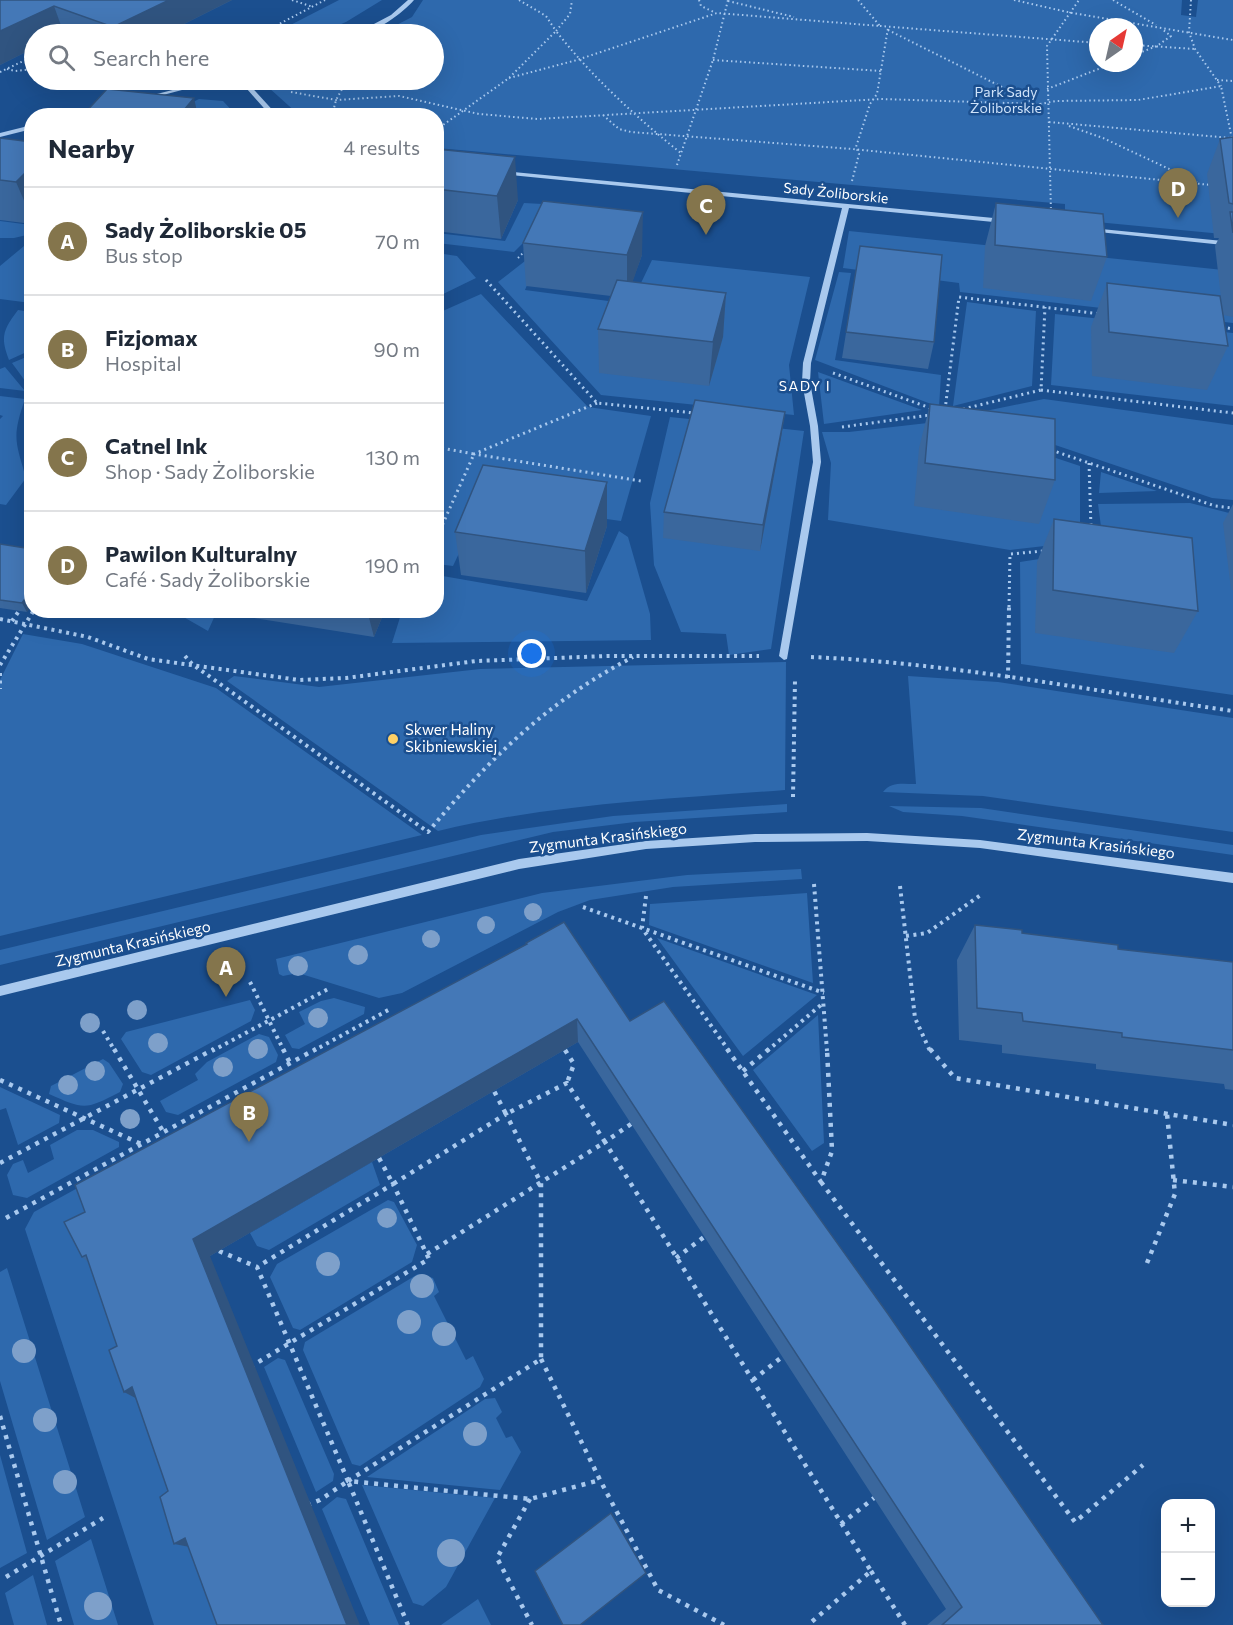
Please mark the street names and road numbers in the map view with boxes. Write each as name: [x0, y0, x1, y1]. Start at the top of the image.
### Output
street label: Sady Żoliborskie: [783, 179, 889, 206]
street label: Zygmunta Krasińskiego: [528, 818, 688, 856]
street label: Zygmunta Krasińskiego: [1016, 824, 1176, 862]
street label: Zygmunta Krasińskiego: [53, 916, 212, 970]

